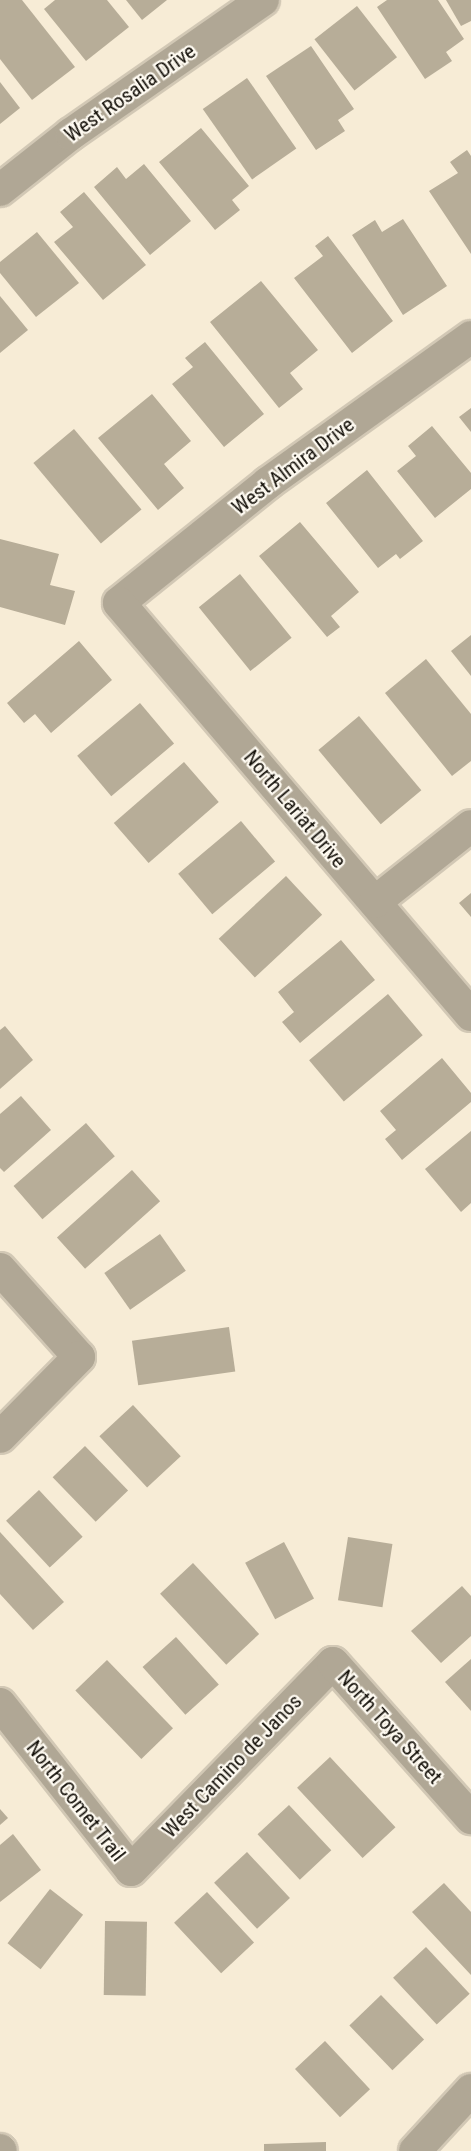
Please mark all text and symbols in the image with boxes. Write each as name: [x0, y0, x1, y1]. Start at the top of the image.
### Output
street label: West Rosalia Drive: [60, 39, 200, 147]
street label: West Almira Drive: [227, 412, 359, 520]
street label: North Lariat Drive: [238, 745, 352, 873]
street label: North Toya Street: [332, 1665, 448, 1789]
street label: West Camino de Janos: [157, 1689, 307, 1843]
street label: North Comet Trail: [21, 1735, 131, 1867]

